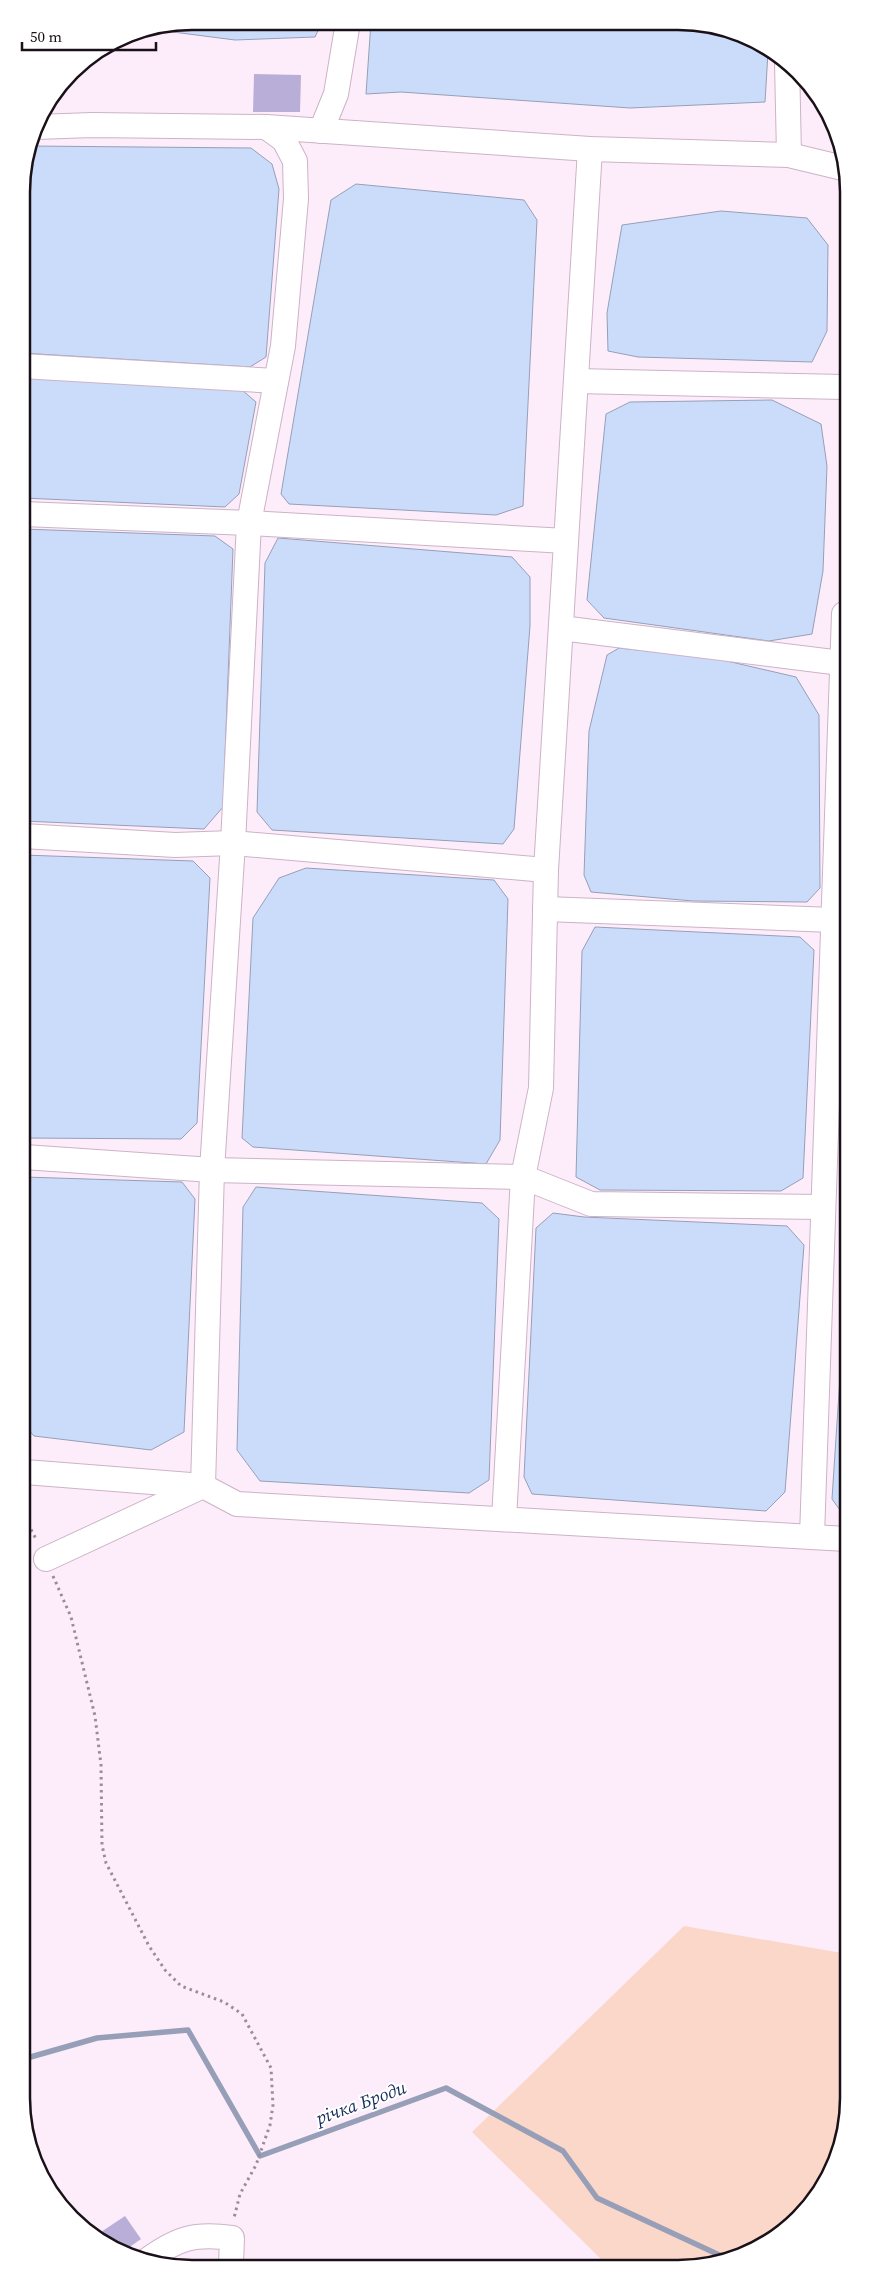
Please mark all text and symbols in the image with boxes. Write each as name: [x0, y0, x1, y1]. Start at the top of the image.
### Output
scale bar: [22, 20, 156, 52]
text: 50 m: [30, 26, 62, 47]
water label: річка Броди: [310, 2074, 410, 2131]

